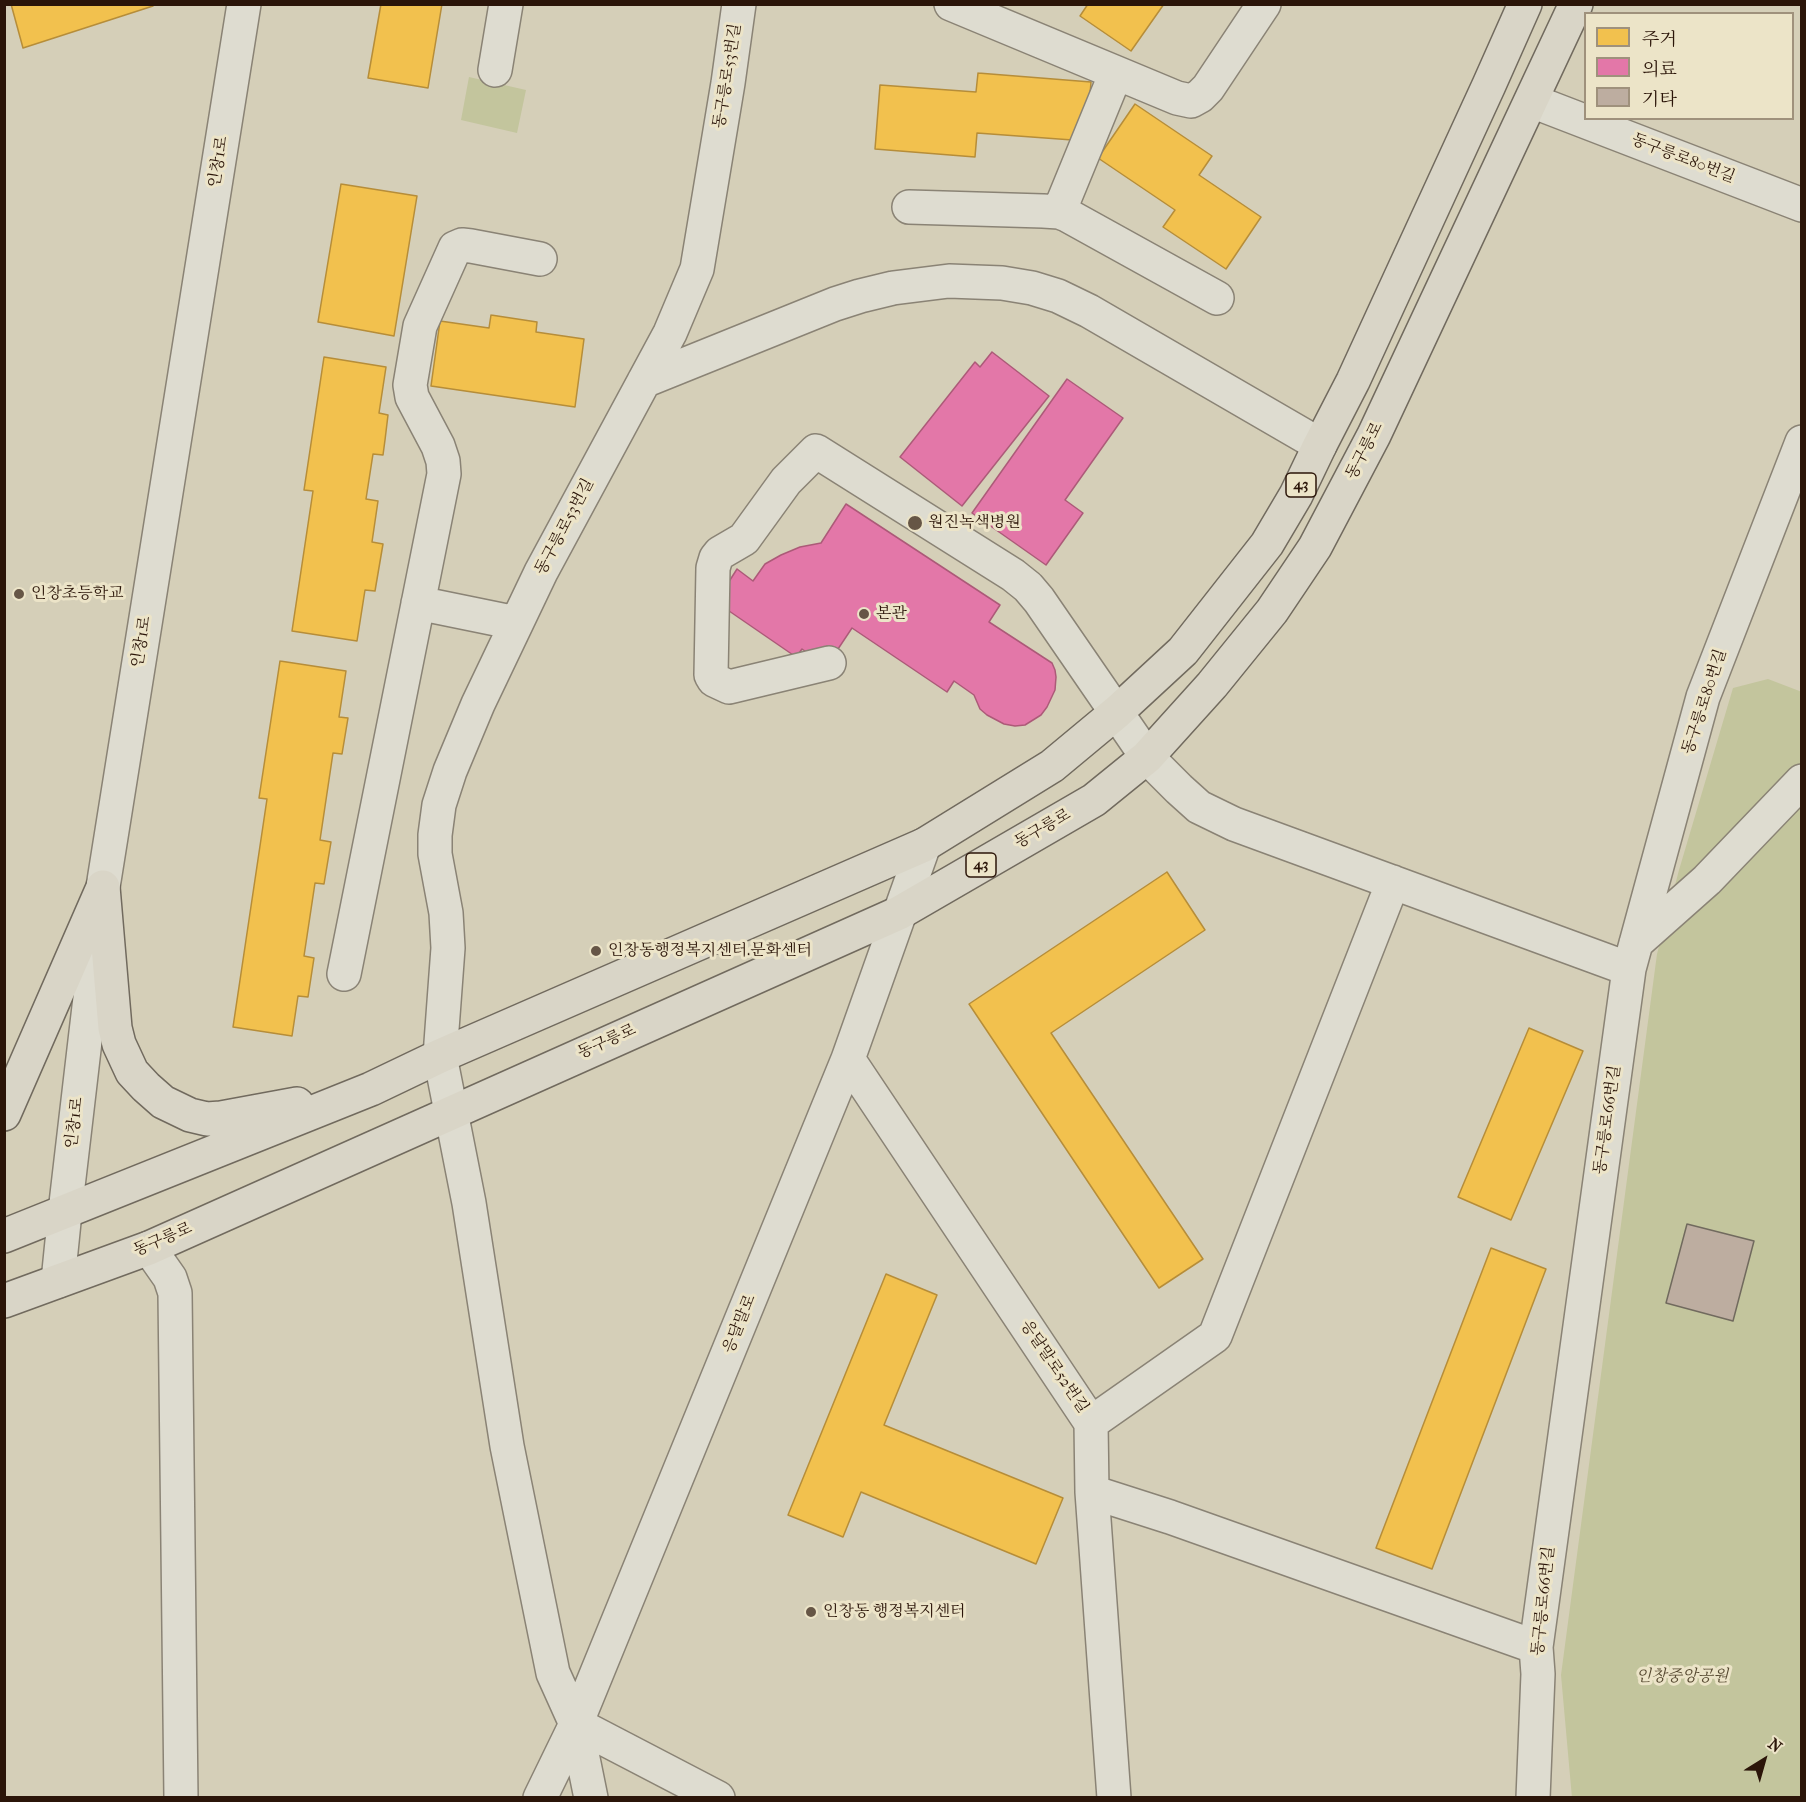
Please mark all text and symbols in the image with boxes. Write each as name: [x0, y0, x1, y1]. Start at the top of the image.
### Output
legend: [1584, 12, 1794, 120]
street label: 동구릉로53번길: [710, 22, 746, 130]
text: 주거: [1642, 29, 1677, 50]
text: 의료: [1642, 59, 1677, 80]
text: 기타: [1642, 89, 1677, 110]
street label: 동구릉로80번길: [1628, 130, 1738, 188]
street label: 인창1로: [205, 135, 233, 189]
street label: 동구릉로: [1342, 419, 1388, 483]
road number: 43: [1286, 473, 1316, 497]
street label: 동구릉로53번길: [532, 476, 598, 578]
place label: 원진녹색병원: [928, 513, 1021, 533]
marker: 원진녹색병원: [906, 514, 924, 532]
place label: 인창초등학교: [31, 584, 124, 604]
marker: 인창초등학교: [12, 587, 26, 601]
place label: 본관: [876, 604, 907, 624]
marker: 본관: [857, 607, 871, 621]
street label: 인창1로: [128, 615, 156, 669]
street label: 동구릉로80번길: [1679, 647, 1731, 757]
street label: 동구릉로: [1011, 805, 1075, 853]
road number: 43: [966, 853, 996, 877]
place label: 인창동행정복지센터.문화센터: [608, 941, 812, 961]
marker: 인창동행정복지센터.문화센터: [589, 944, 603, 958]
street label: 동구릉로: [575, 1021, 639, 1063]
street label: 동구릉로66번길: [1591, 1064, 1625, 1176]
street label: 인창1로: [62, 1096, 88, 1150]
street label: 동구릉로: [131, 1219, 195, 1261]
street label: 응달말로: [720, 1292, 760, 1356]
street label: 응달말로52번길: [1016, 1317, 1092, 1417]
street label: 동구릉로66번길: [1529, 1545, 1559, 1657]
place label: 인창동 행정복지센터: [823, 1602, 966, 1622]
marker: 인창동 행정복지센터: [804, 1605, 818, 1619]
park label: 인창중앙공원: [1636, 1667, 1728, 1687]
north arrow: [1734, 1730, 1794, 1790]
text: N: [1765, 1734, 1786, 1756]

